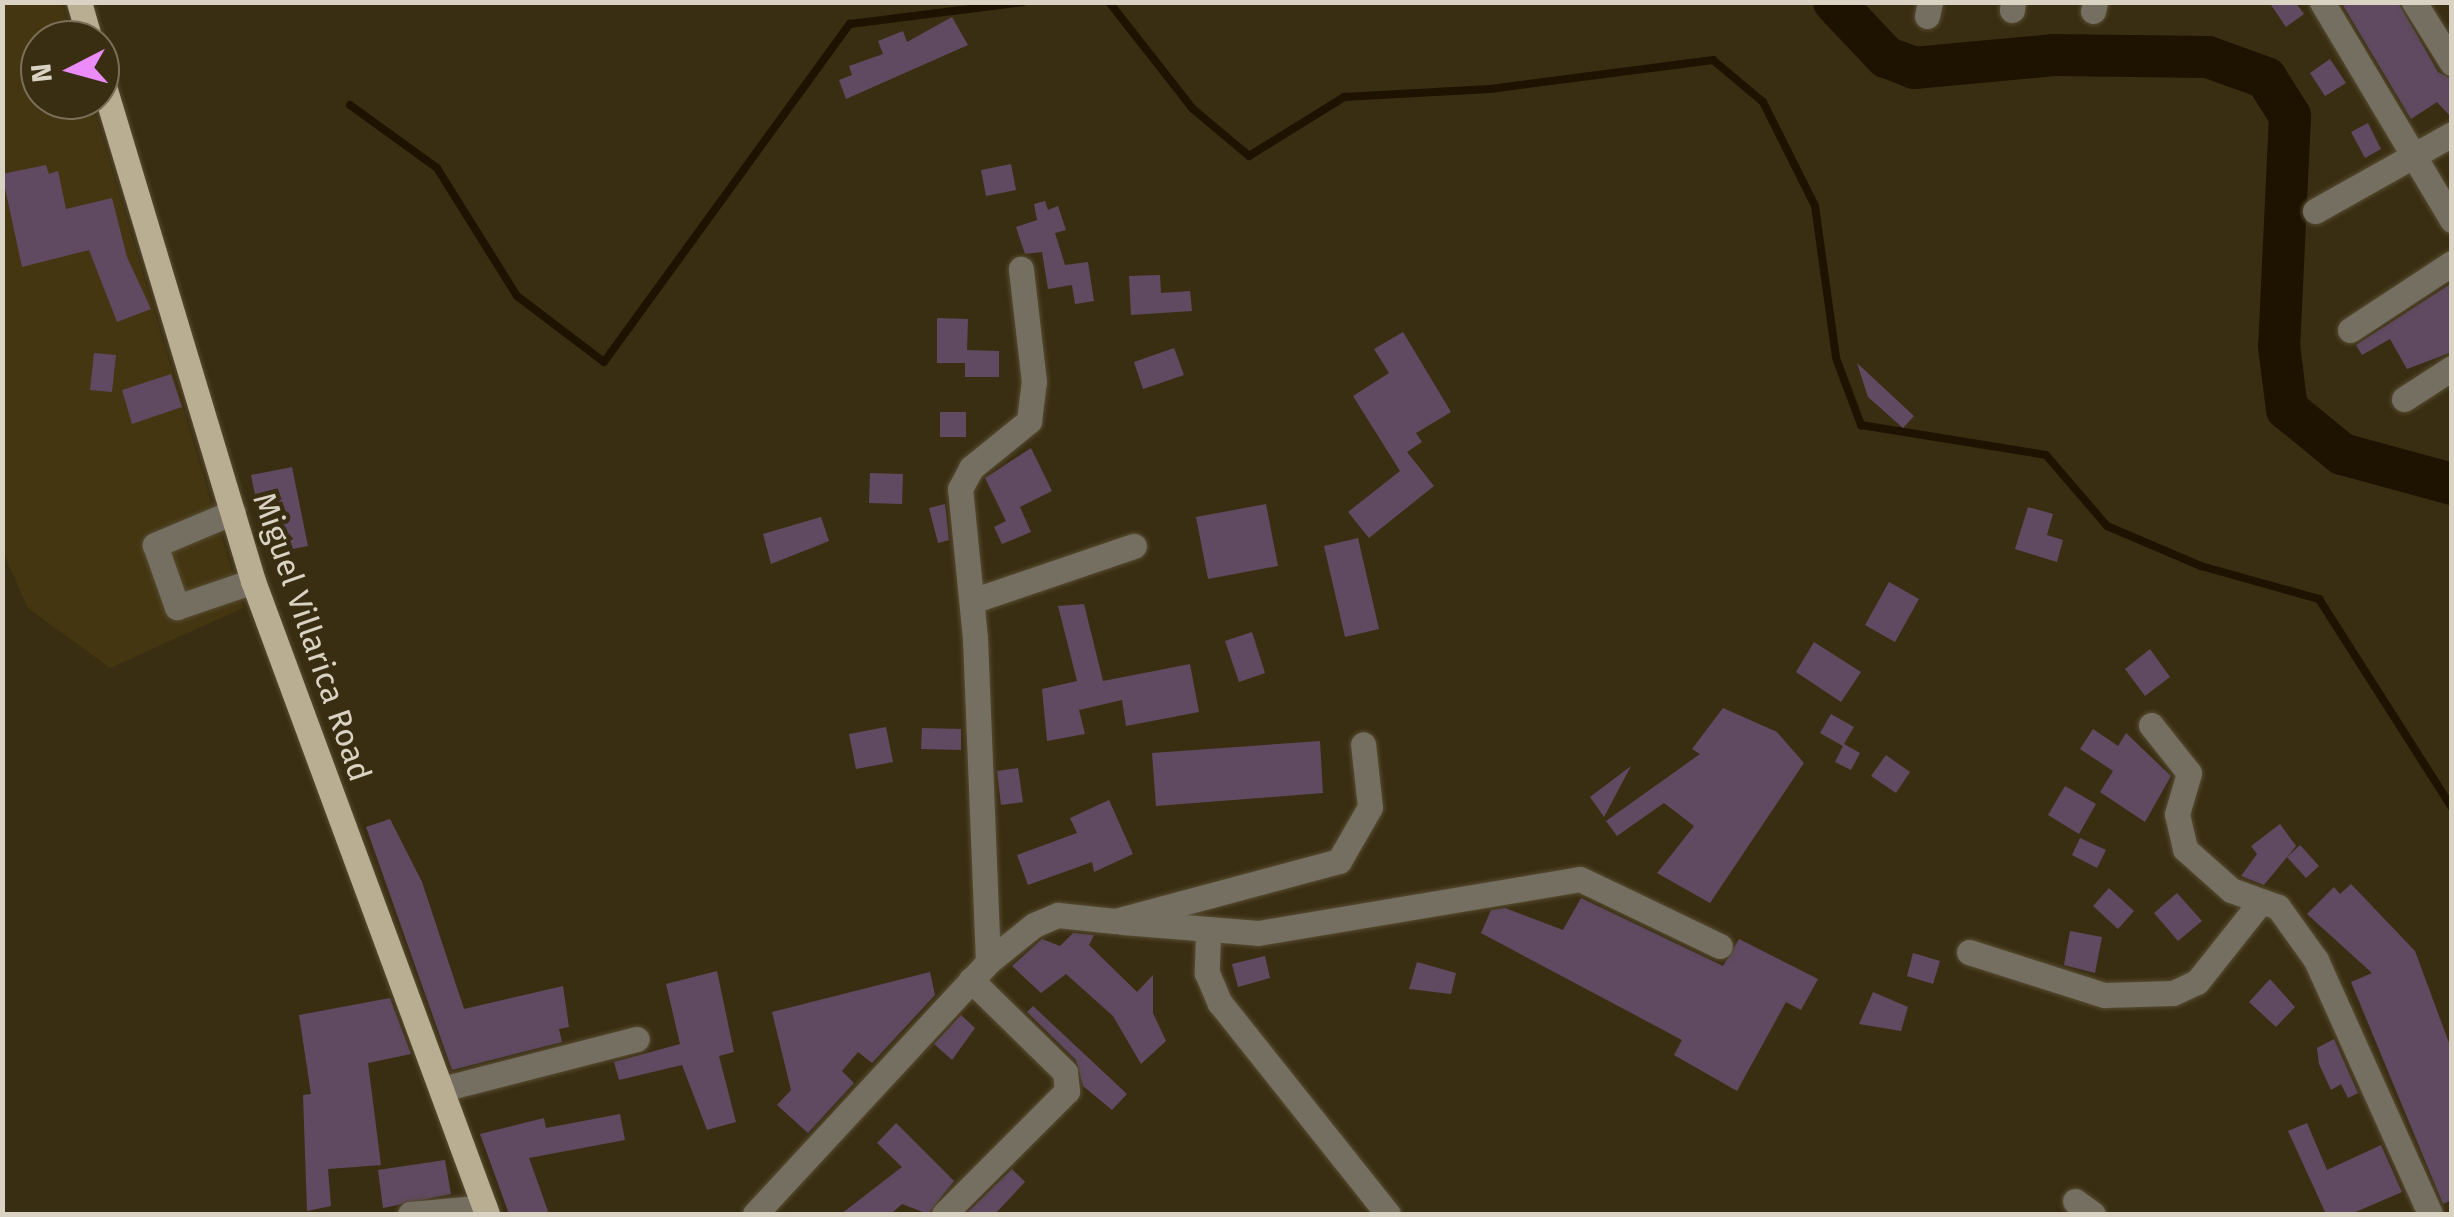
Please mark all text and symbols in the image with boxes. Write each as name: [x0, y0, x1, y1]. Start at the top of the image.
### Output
north arrow: [20, 20, 120, 120]
text: N: [24, 62, 59, 84]
street label: Miguel Villarica Road: [245, 487, 379, 787]

